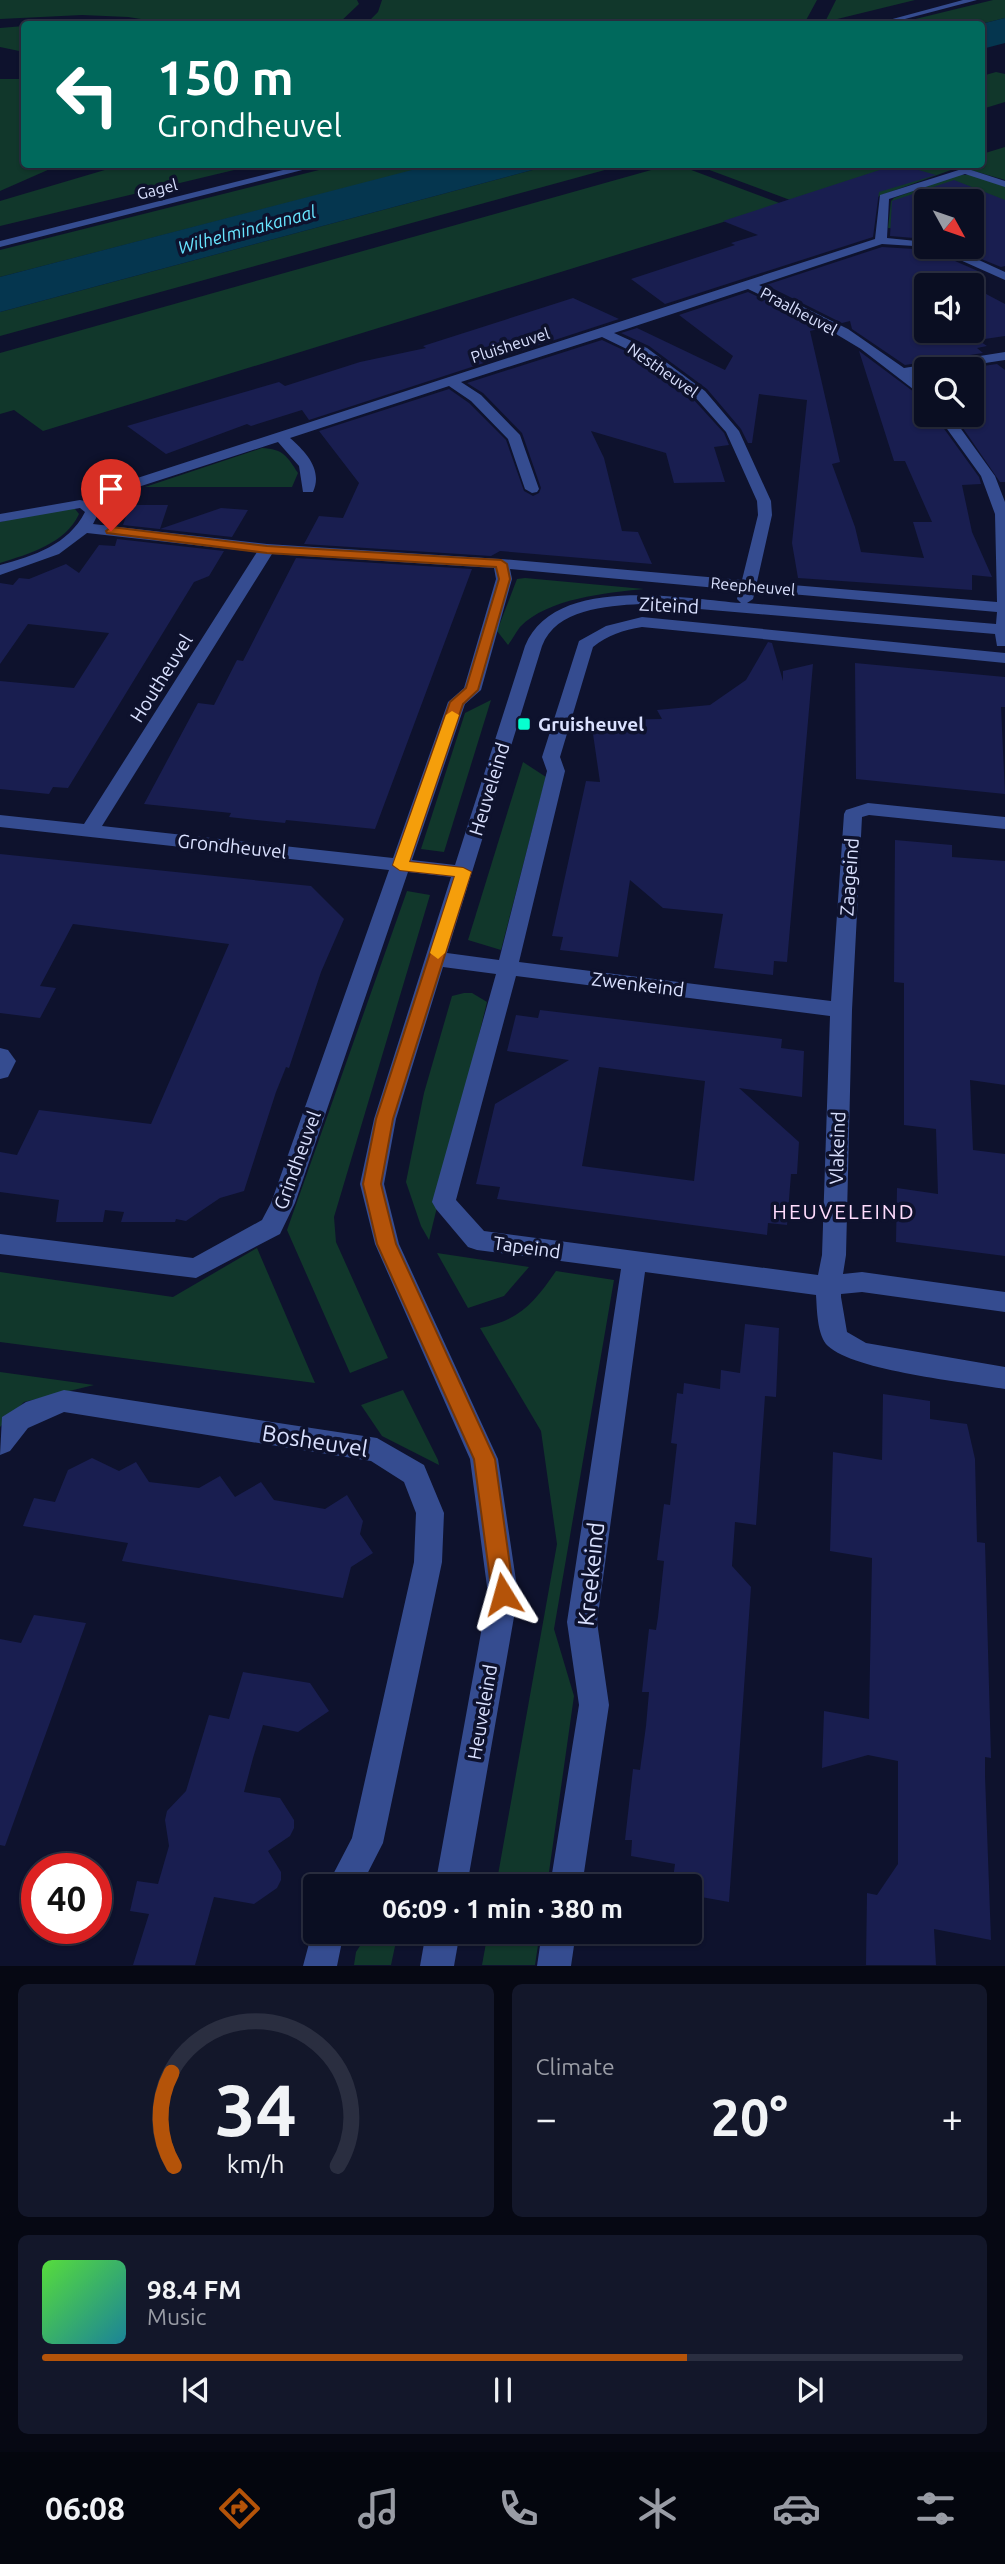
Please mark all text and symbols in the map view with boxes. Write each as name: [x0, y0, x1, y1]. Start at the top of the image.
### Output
icon: left: [42, 49, 133, 140]
text: 150 m: [157, 49, 294, 104]
text: Grondheuvel: [157, 107, 342, 143]
street label: Gagel: [135, 175, 179, 203]
north arrow: [914, 189, 984, 259]
map controls: [914, 189, 984, 427]
water label: Wilhelminakanaal: [176, 201, 318, 257]
button: sound: [914, 273, 984, 343]
street label: Praalheuvel: [758, 283, 840, 339]
street label: Pluisheuvel: [468, 324, 552, 366]
street label: Nestheuvel: [625, 339, 701, 401]
button: search: [914, 357, 984, 427]
pin: [81, 459, 141, 531]
icon: arrive: [92, 470, 130, 508]
street label: Reepheuvel: [710, 573, 796, 599]
street label: Ziteind: [638, 592, 700, 618]
street label: Houtheuvel: [125, 630, 197, 726]
place label: Gruisheuvel: [538, 713, 644, 735]
marker: Gruisheuvel: [516, 716, 532, 732]
street label: Heuveleind: [464, 740, 514, 838]
street label: Grondheuvel: [176, 829, 288, 863]
street label: Zaageind: [835, 837, 863, 917]
street label: Zwenkeind: [591, 967, 685, 1001]
street label: Grindheuvel: [269, 1108, 325, 1212]
street label: Vlakeind: [825, 1111, 849, 1185]
district label: HEUVELEIND: [772, 1199, 916, 1223]
street label: Tapeind: [492, 1231, 562, 1263]
street label: Bosheuvel: [260, 1420, 370, 1461]
street label: Kreekeind: [573, 1521, 608, 1627]
position arrow: [466, 1557, 540, 1631]
street label: Heuveleind: [463, 1663, 501, 1761]
speed limit sign: 40: [21, 1853, 112, 1944]
text: 06:09 · 1 min · 380 m: [382, 1894, 623, 1923]
text: Climate: [536, 2054, 615, 2079]
text: 34: [215, 2069, 297, 2151]
text: 20°: [711, 2088, 788, 2146]
text: −: [536, 2097, 557, 2139]
text: +: [942, 2097, 963, 2139]
text: km/h: [227, 2150, 285, 2178]
text: 98.4 FM: [147, 2275, 241, 2304]
text: Music: [147, 2304, 206, 2329]
icon: previous: [177, 2371, 215, 2409]
icon: pause: [484, 2371, 522, 2409]
icon: next: [791, 2371, 829, 2409]
icon: directions: [215, 2484, 264, 2533]
icon: music: [354, 2484, 403, 2533]
icon: phone: [494, 2484, 543, 2533]
icon: climate: [633, 2484, 682, 2533]
icon: car: [772, 2484, 821, 2533]
icon: filters: [911, 2484, 960, 2533]
text: 06:08: [45, 2490, 125, 2526]

